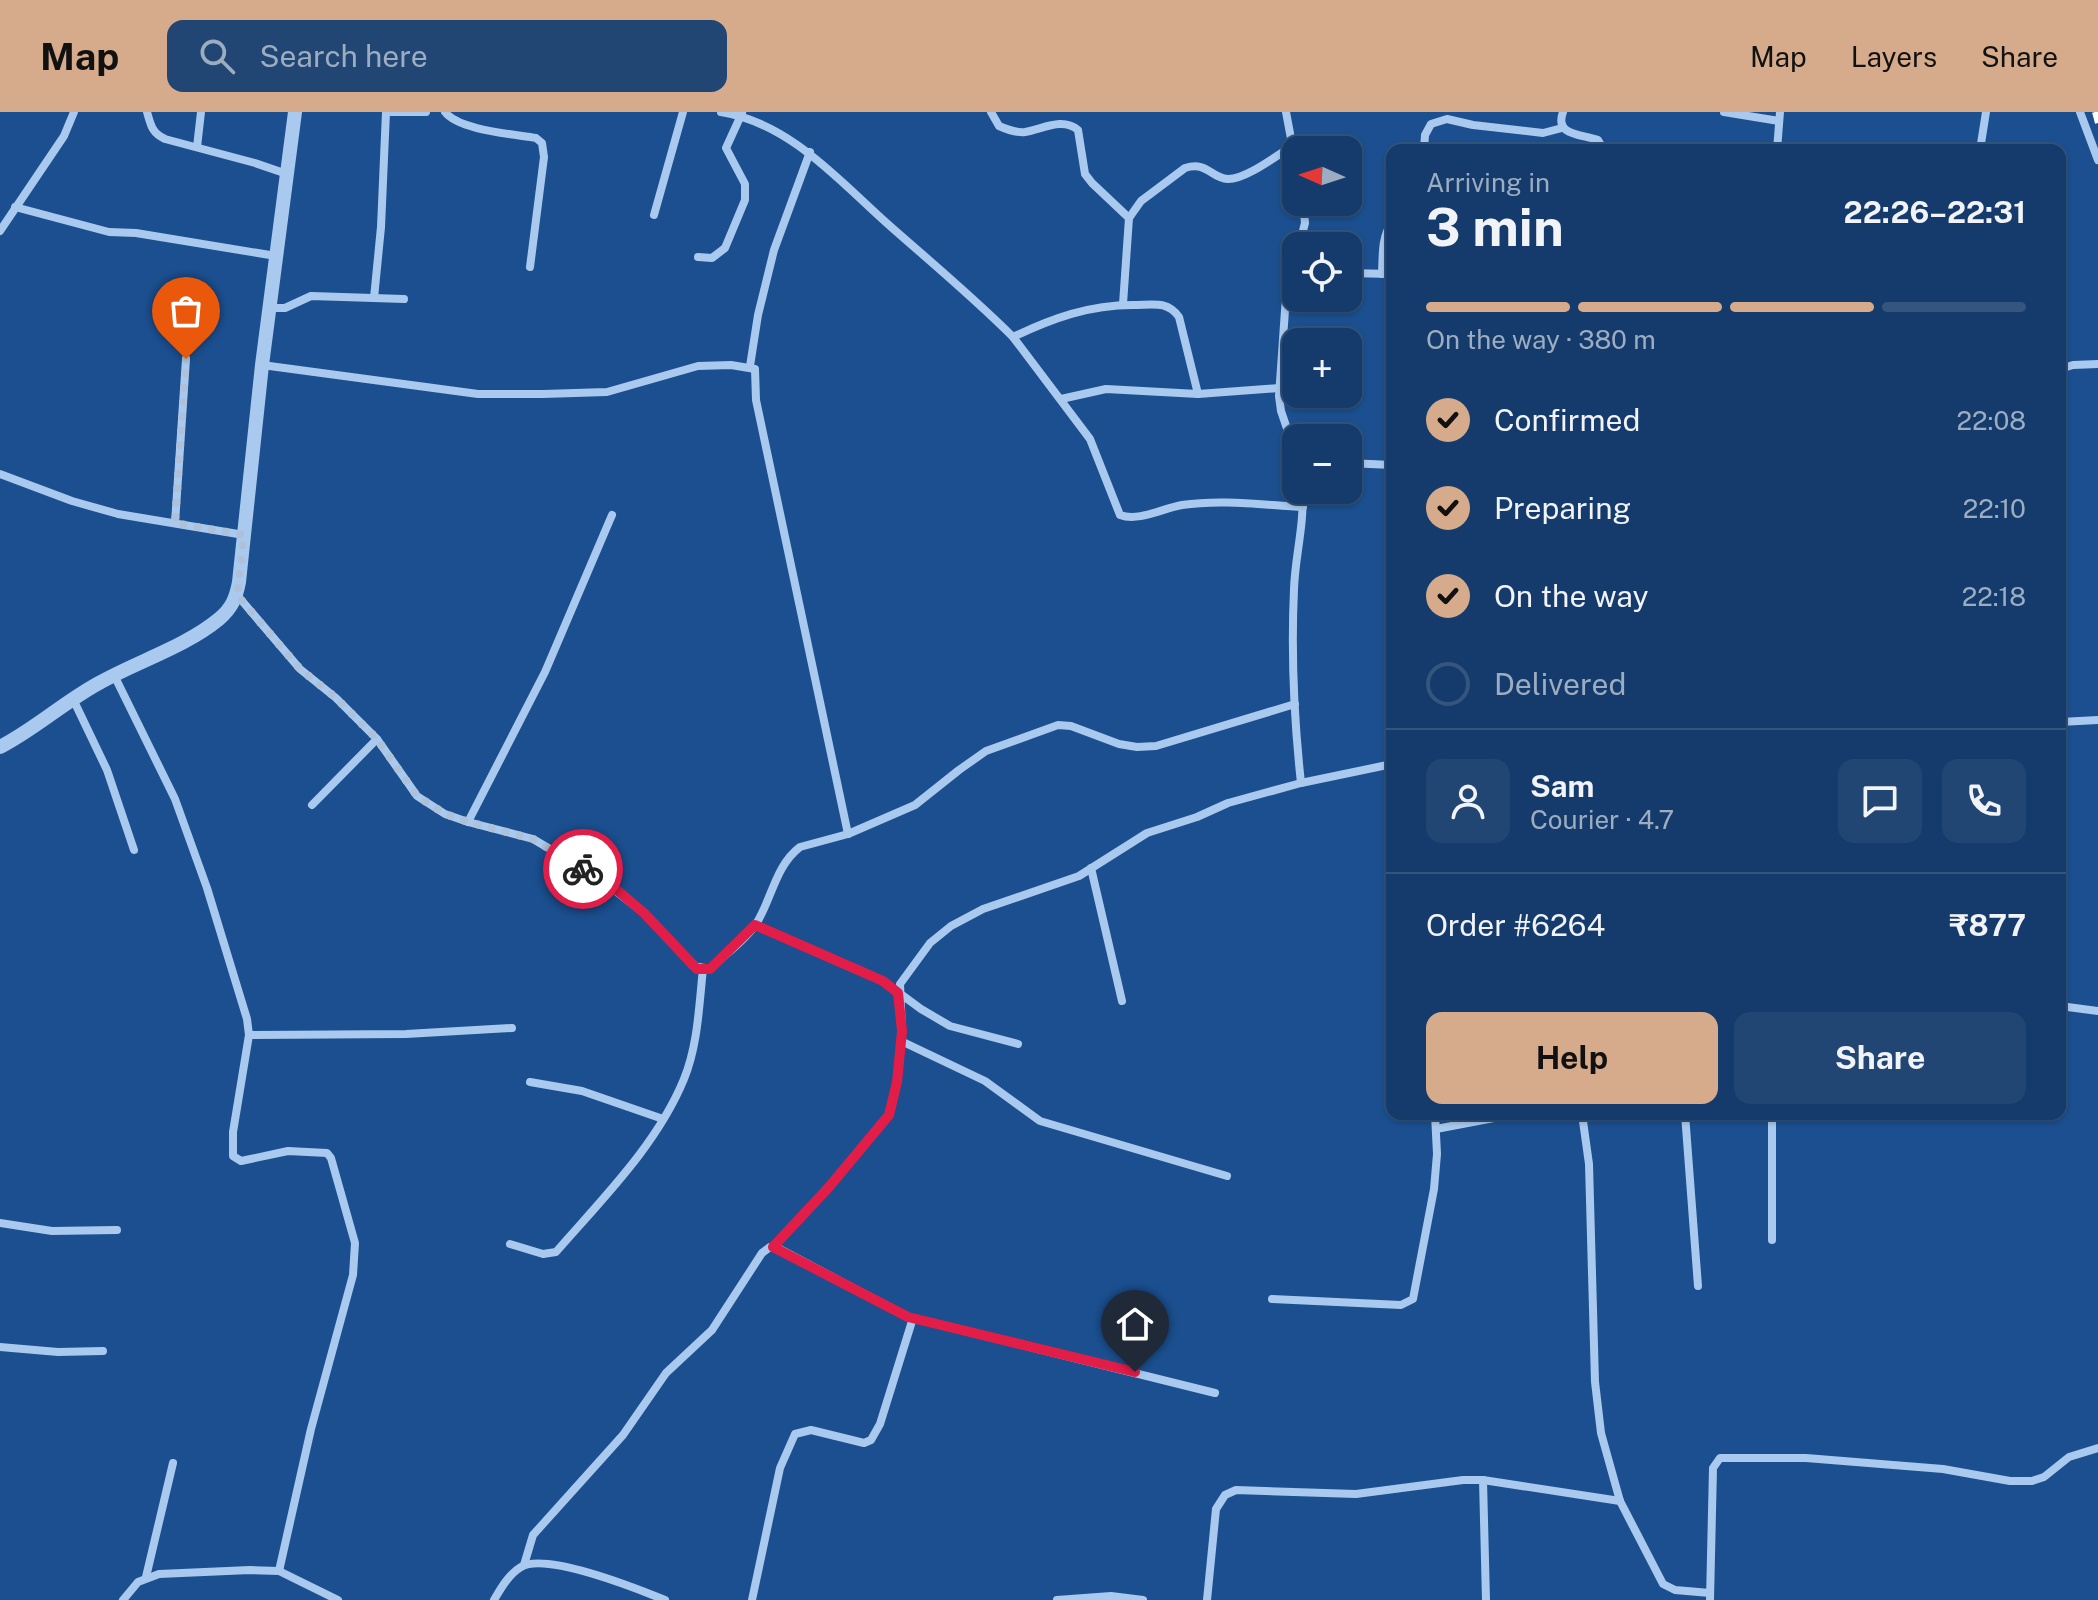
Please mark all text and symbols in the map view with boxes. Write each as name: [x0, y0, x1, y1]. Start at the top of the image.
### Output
search box: [167, 20, 727, 92]
text: Map: [40, 34, 119, 79]
icon: search: [195, 34, 239, 78]
text: Search here: [259, 38, 428, 74]
text: Map: [1750, 40, 1807, 73]
text: Layers: [1851, 40, 1937, 73]
text: Share: [1981, 40, 2058, 73]
north arrow: [1282, 136, 1362, 216]
map controls: [1282, 136, 1362, 504]
text: Arriving in: [1426, 167, 1550, 198]
text: 22:26–22:31: [1844, 194, 2026, 230]
text: 3 min: [1426, 197, 1564, 258]
button: locate: [1282, 232, 1362, 312]
pin: [152, 277, 220, 359]
icon: bag: [164, 289, 208, 333]
text: On the way · 380 m: [1426, 324, 1656, 355]
button: +: [1282, 328, 1362, 408]
icon: check: [1426, 398, 1470, 442]
text: Confirmed: [1494, 402, 1640, 438]
text: 22:08: [1957, 405, 2026, 436]
button: −: [1282, 424, 1362, 504]
icon: check: [1426, 486, 1470, 530]
text: Preparing: [1494, 490, 1631, 526]
text: 22:10: [1963, 493, 2026, 524]
icon: check: [1426, 574, 1470, 618]
text: On the way: [1494, 578, 1648, 614]
text: 22:18: [1962, 581, 2026, 612]
text: Delivered: [1494, 666, 1626, 702]
button: person: [1426, 759, 1510, 843]
button: chat: [1838, 759, 1922, 843]
button: phone: [1942, 759, 2026, 843]
text: Sam: [1530, 768, 1594, 804]
text: Courier · 4.7: [1530, 804, 1674, 835]
courier: [543, 829, 623, 909]
icon: bike: [561, 847, 605, 891]
text: Order #6264: [1426, 907, 1605, 943]
text: ₹877: [1949, 907, 2026, 943]
button: Help: [1426, 1012, 1718, 1104]
button: Share: [1734, 1012, 2026, 1104]
pin: [1101, 1290, 1169, 1372]
icon: home: [1113, 1302, 1157, 1346]

